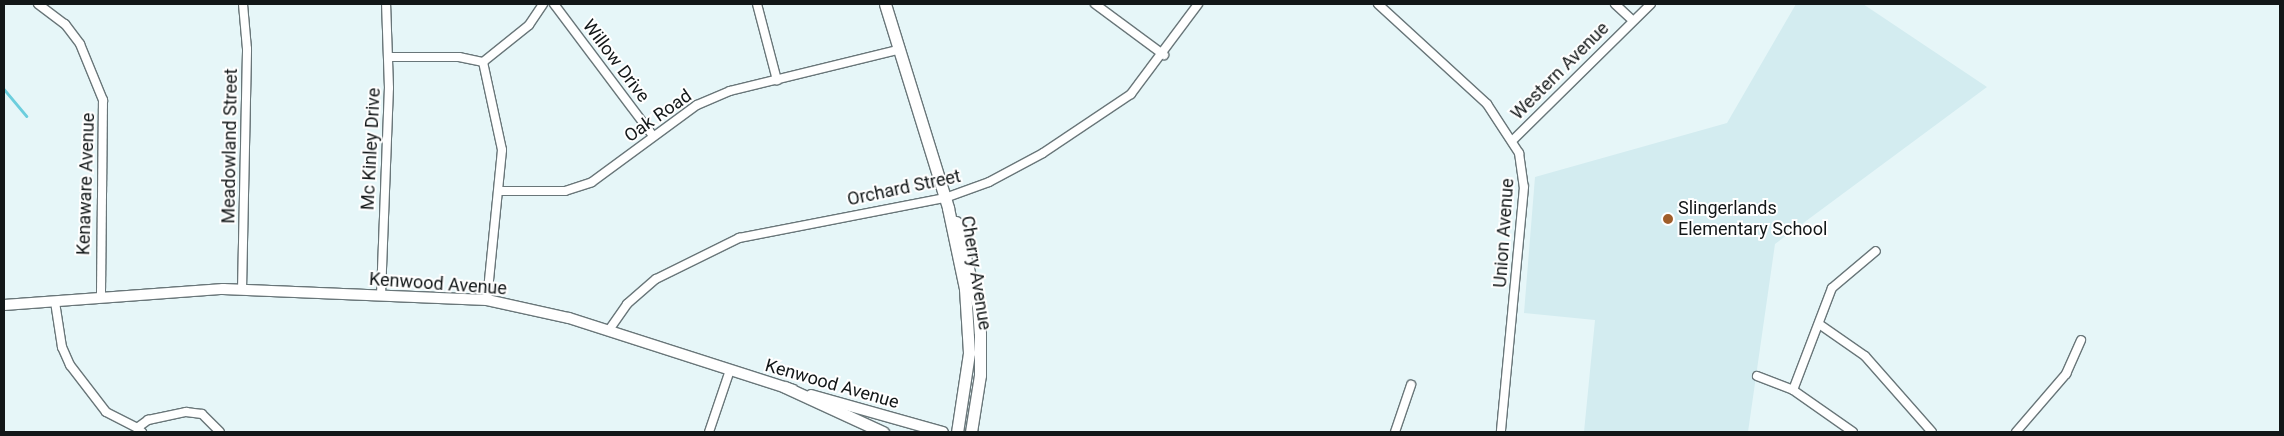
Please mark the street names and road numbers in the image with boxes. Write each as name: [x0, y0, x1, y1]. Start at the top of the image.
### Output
street label: Willow Drive: [578, 15, 654, 107]
street label: Western Avenue: [1507, 18, 1613, 124]
street label: Meadowland Street: [218, 68, 242, 224]
street label: Oak Road: [620, 85, 696, 147]
street label: Mc Kinley Drive: [357, 87, 385, 211]
street label: Kenaware Avenue: [73, 112, 99, 256]
street label: Orchard Street: [845, 165, 963, 211]
street label: Union Avenue: [1489, 178, 1519, 288]
street label: Cherry Avenue: [956, 214, 996, 332]
street label: Kenwood Avenue: [368, 268, 508, 300]
street label: Kenwood Avenue: [763, 355, 901, 413]

